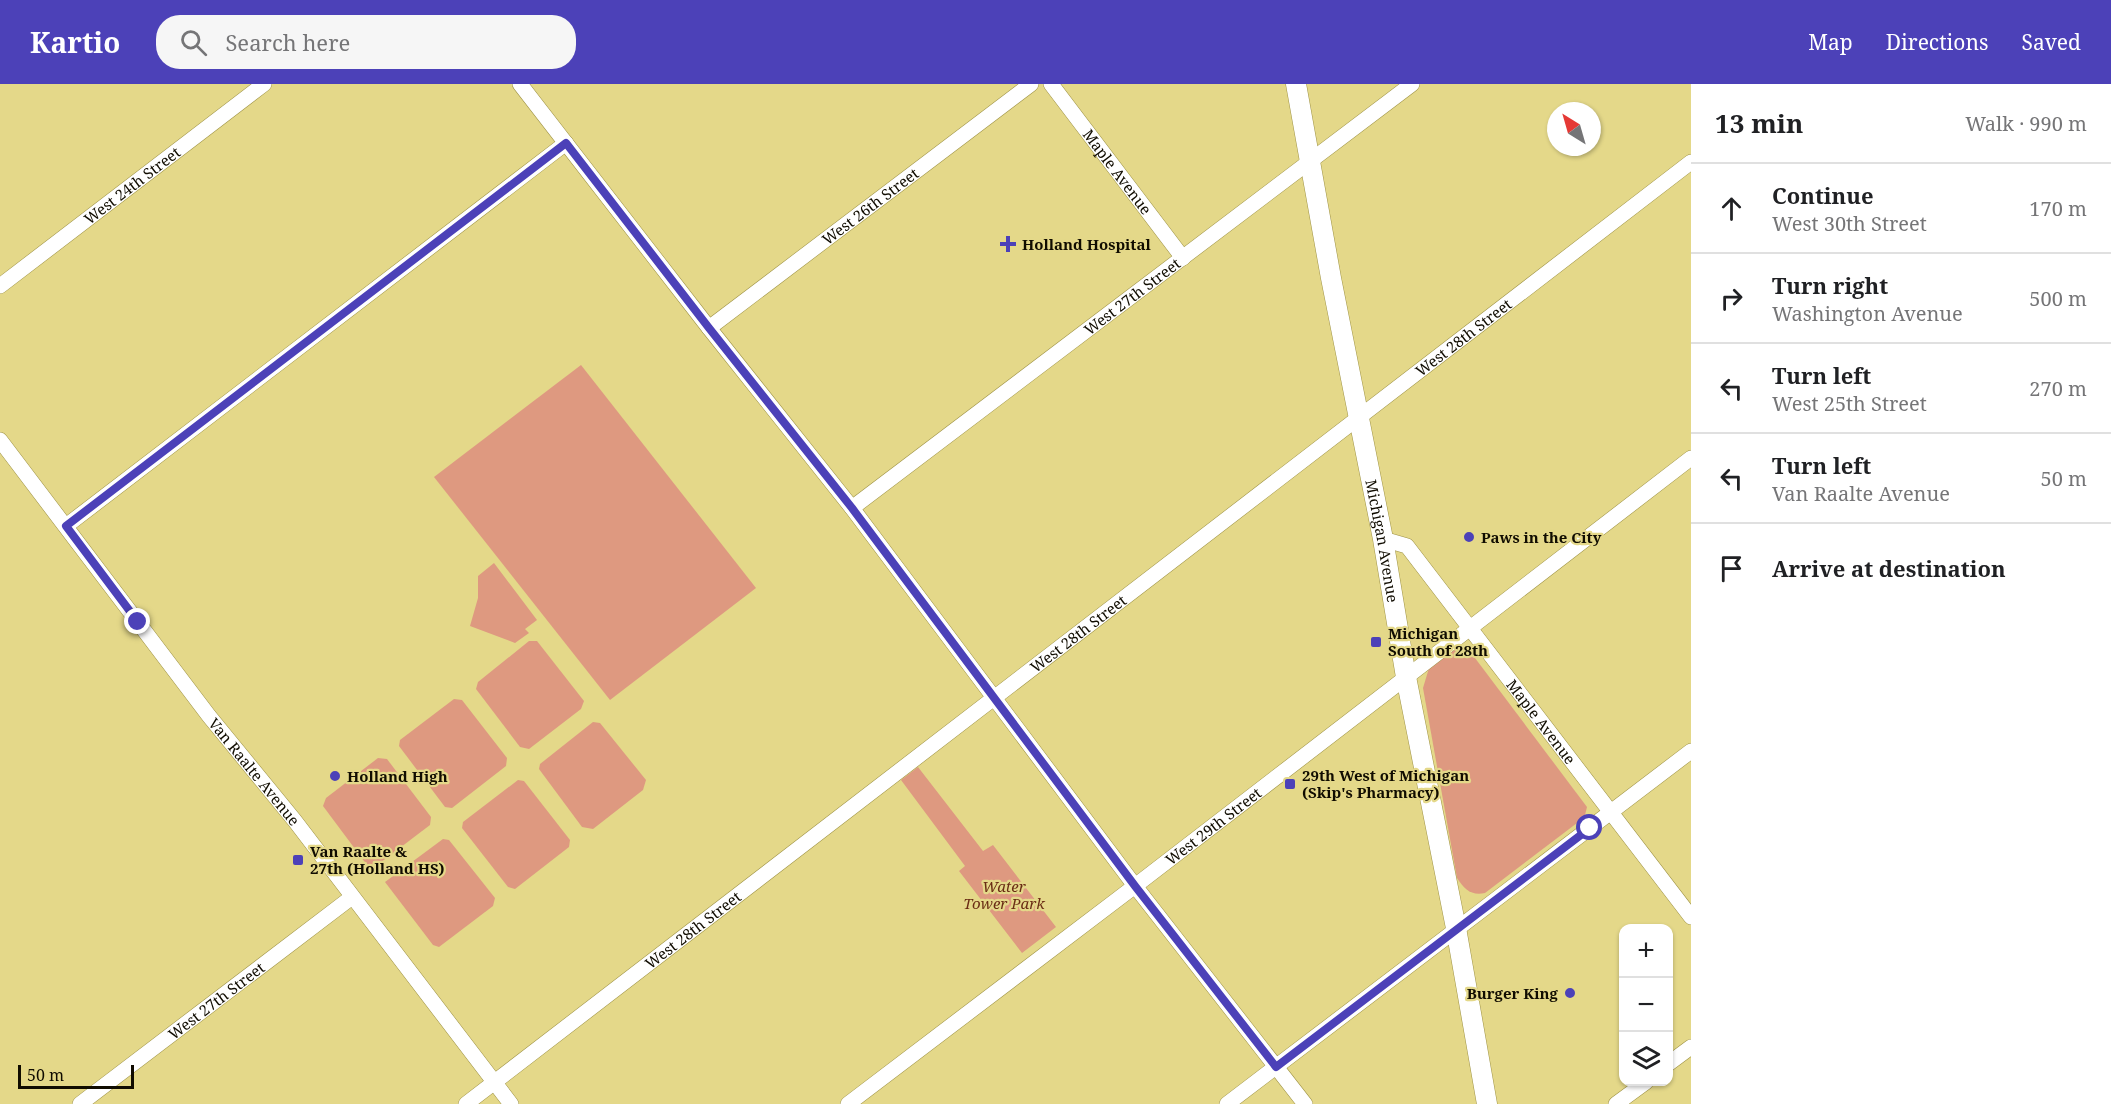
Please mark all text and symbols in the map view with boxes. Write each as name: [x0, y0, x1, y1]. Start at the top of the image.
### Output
search box: [156, 15, 576, 69]
text: Kartio: [30, 23, 120, 61]
icon: search: [177, 26, 210, 59]
text: Search here: [225, 27, 350, 57]
text: Map: [1808, 28, 1853, 56]
text: Directions: [1886, 28, 1988, 56]
text: Saved: [2021, 28, 2081, 56]
north arrow: [1547, 102, 1601, 156]
text: 13 min: [1715, 105, 1803, 141]
text: Walk · 990 m: [1965, 110, 2087, 137]
street label: Maple Avenue: [1079, 125, 1156, 218]
street label: West 24th Street: [80, 142, 184, 228]
street label: West 26th Street: [818, 163, 922, 249]
text: Continue: [1772, 180, 1874, 210]
icon: ahead: [1715, 192, 1748, 225]
text: 170 m: [2029, 195, 2087, 222]
text: West 30th Street: [1772, 210, 1927, 237]
place label: Holland Hospital: [1022, 234, 1151, 254]
marker: Holland Hospital: [999, 235, 1017, 253]
street label: West 27th Street: [1079, 253, 1184, 339]
text: Turn right: [1772, 270, 1888, 300]
icon: right: [1715, 282, 1748, 315]
text: 500 m: [2029, 285, 2087, 312]
street label: West 28th Street: [1411, 294, 1515, 380]
text: Washington Avenue: [1772, 300, 1963, 327]
text: Turn left: [1772, 360, 1871, 390]
icon: left: [1715, 372, 1748, 405]
text: 270 m: [2029, 375, 2087, 402]
text: West 25th Street: [1772, 390, 1927, 417]
text: Turn left: [1772, 450, 1871, 480]
icon: left: [1715, 462, 1748, 495]
text: 50 m: [2041, 465, 2087, 492]
street label: Michigan Avenue: [1361, 478, 1403, 604]
text: Van Raalte Avenue: [1772, 480, 1950, 507]
place label: Paws in the City: [1481, 527, 1602, 547]
marker: Paws in the City: [1462, 530, 1476, 544]
icon: arrive: [1715, 552, 1748, 585]
text: Arrive at destination: [1772, 553, 2006, 583]
street label: West 28th Street: [1026, 590, 1130, 677]
route end: [124, 608, 150, 634]
place label: Michigan South of 28th: [1388, 623, 1488, 660]
marker: Michigan South of 28th: [1369, 635, 1383, 649]
street label: Maple Avenue: [1502, 675, 1580, 768]
street label: Van Raalte Avenue: [204, 714, 305, 830]
place label: 29th West of Michigan (Skip's Pharmacy): [1302, 765, 1469, 802]
place label: Holland High: [347, 766, 448, 786]
marker: Holland High: [328, 769, 342, 783]
marker: 29th West of Michigan (Skip's Pharmacy): [1283, 777, 1297, 791]
street label: West 29th Street: [1161, 783, 1265, 869]
route start: [1576, 814, 1602, 840]
place label: Van Raalte & 27th (Holland HS): [310, 841, 445, 878]
marker: Van Raalte & 27th (Holland HS): [291, 853, 305, 867]
park label: Water Tower Park: [963, 876, 1045, 913]
street label: West 28th Street: [641, 886, 745, 973]
map controls: [1619, 924, 1673, 1086]
button: +: [1619, 924, 1673, 978]
street label: West 27th Street: [164, 957, 268, 1044]
button: −: [1619, 978, 1673, 1032]
place label: Burger King: [1467, 983, 1559, 1003]
marker: Burger King: [1563, 986, 1577, 1000]
button: layers: [1619, 1032, 1673, 1086]
scale bar: [18, 1062, 134, 1090]
text: 50 m: [27, 1064, 64, 1086]

